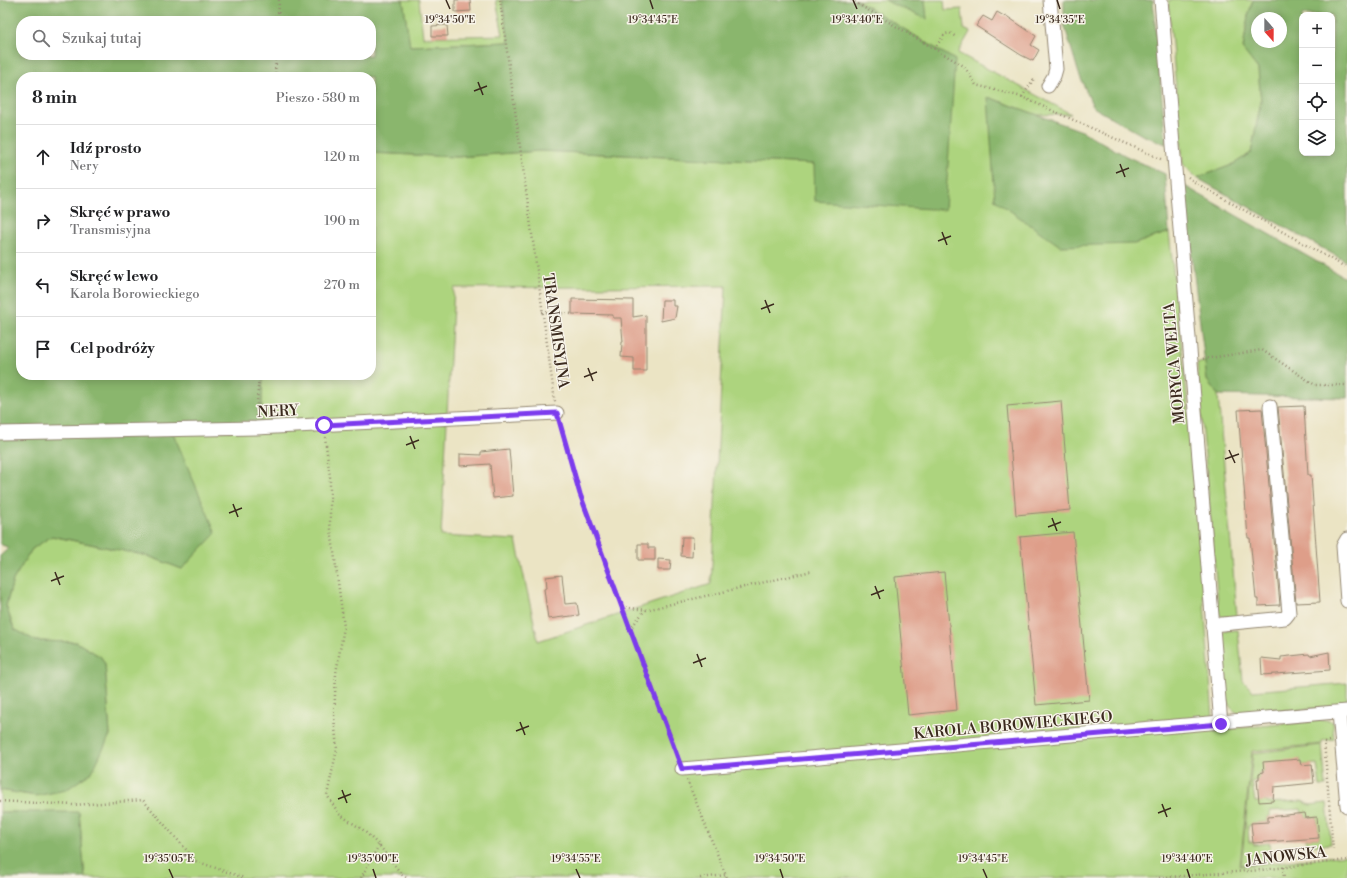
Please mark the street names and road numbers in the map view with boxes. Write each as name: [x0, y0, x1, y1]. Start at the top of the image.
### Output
street label: TRANSMISYJNA: [538, 272, 573, 390]
street label: MORYCA WELTA: [1160, 301, 1189, 424]
street label: NERY: [257, 401, 300, 422]
street label: KAROLA BOROWIECKIEGO: [913, 707, 1114, 744]
street label: JANOWSKA: [1244, 843, 1328, 870]

